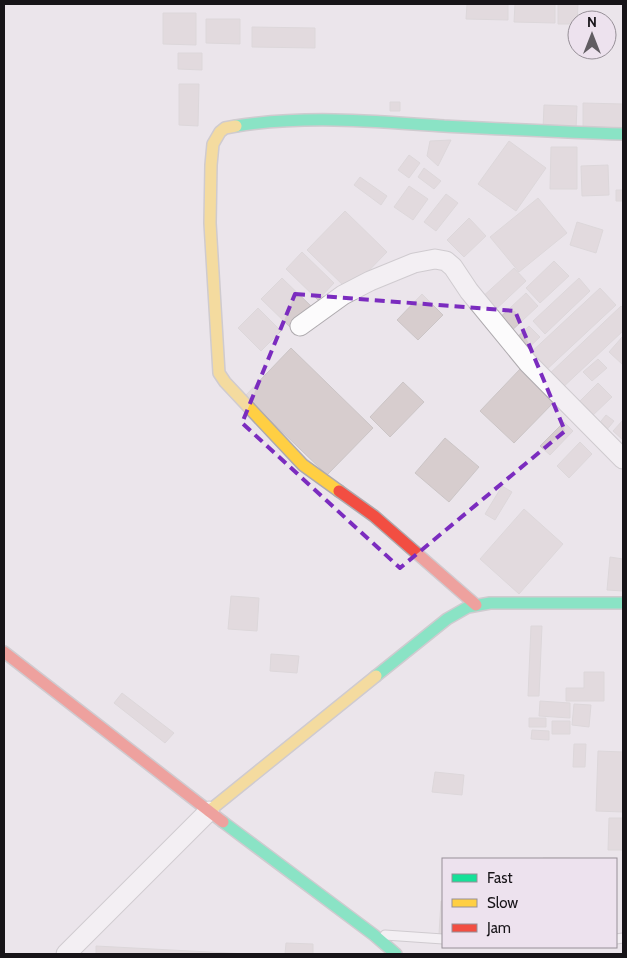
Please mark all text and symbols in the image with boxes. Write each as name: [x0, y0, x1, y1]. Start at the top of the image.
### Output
north arrow: [567, 10, 617, 60]
text: N: [587, 13, 597, 31]
legend: [442, 858, 617, 948]
text: Fast: [487, 869, 512, 887]
text: Slow: [487, 894, 518, 912]
text: Jam: [486, 919, 511, 937]

